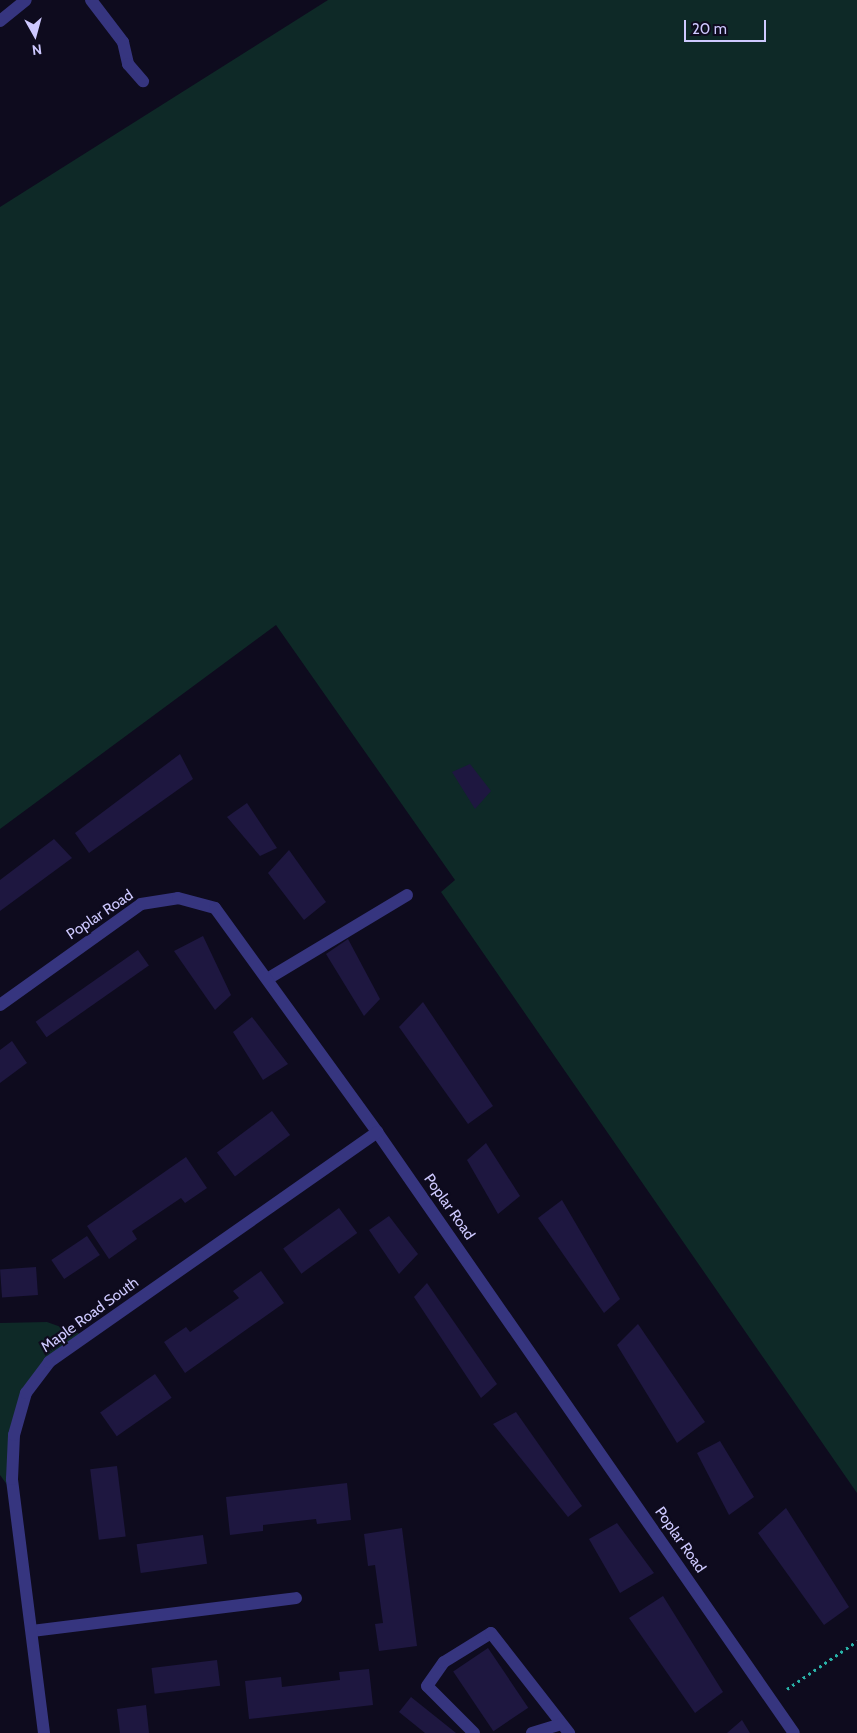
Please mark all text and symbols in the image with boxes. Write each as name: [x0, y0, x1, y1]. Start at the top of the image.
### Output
north arrow: [10, 10, 60, 60]
scale bar: [687, 10, 770, 42]
text: 20 m: [692, 20, 727, 38]
text: N: [31, 40, 43, 59]
street label: Poplar Road: [63, 886, 137, 944]
street label: Poplar Road: [420, 1171, 478, 1243]
street label: Maple Road South: [38, 1274, 142, 1356]
street label: Poplar Road: [651, 1504, 709, 1576]

